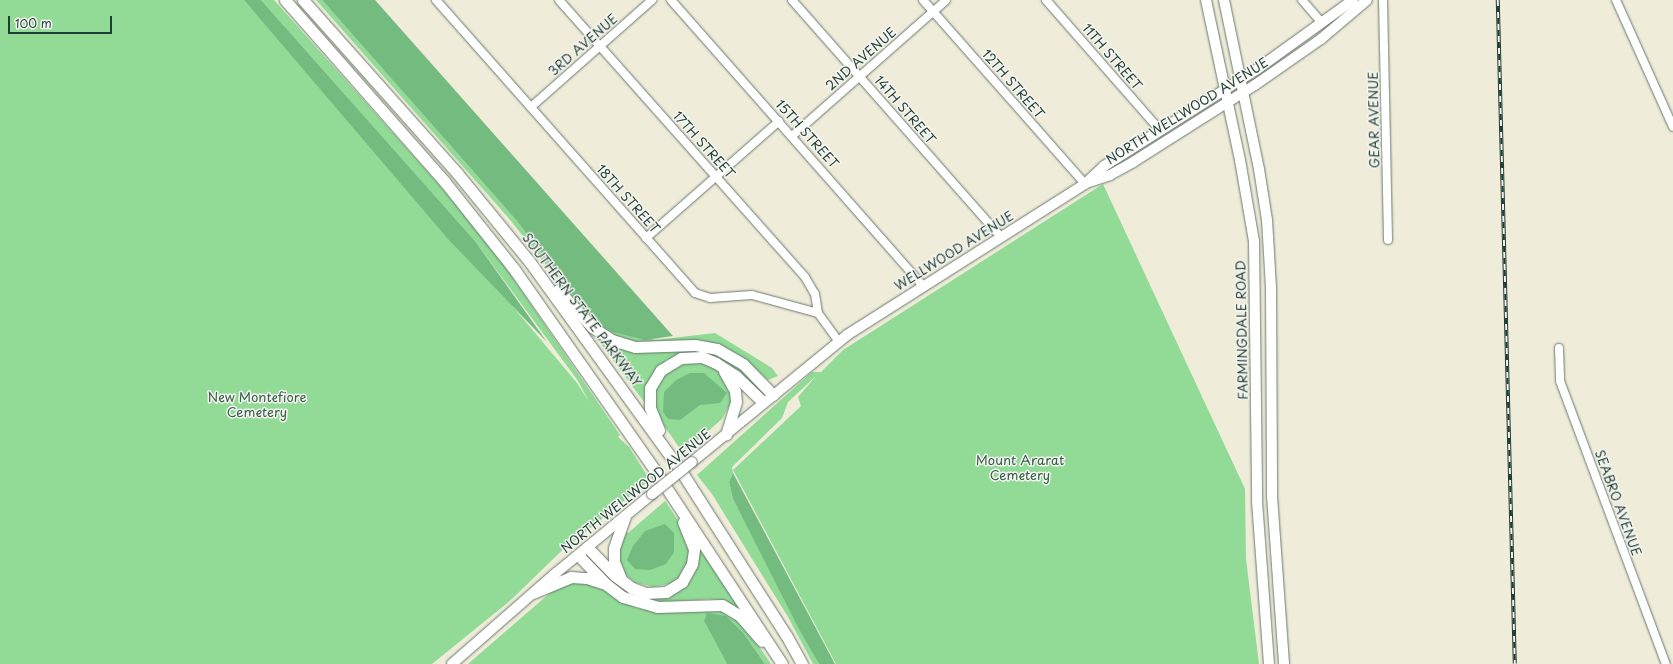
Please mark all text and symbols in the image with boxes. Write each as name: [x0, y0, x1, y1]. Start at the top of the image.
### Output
scale bar: [10, 8, 114, 34]
street label: 3RD AVENUE: [545, 11, 621, 79]
text: 100 m: [15, 14, 52, 32]
street label: 11TH STREET: [1078, 20, 1146, 94]
street label: 2ND AVENUE: [823, 24, 899, 94]
street label: 12TH STREET: [978, 46, 1048, 122]
street label: NORTH WELLWOOD AVENUE: [1102, 54, 1272, 168]
street label: 14TH STREET: [870, 72, 940, 148]
street label: GEAR AVENUE: [1365, 72, 1383, 168]
street label: 15TH STREET: [772, 96, 842, 172]
street label: 17TH STREET: [669, 108, 739, 182]
street label: 18TH STREET: [593, 161, 663, 237]
street label: WELLWOOD AVENUE: [891, 208, 1017, 294]
street label: SOUTHERN STATE PARKWAY: [519, 230, 645, 390]
street label: FARMINGDALE ROAD: [1233, 259, 1251, 401]
park label: New Montefiore Cemetery: [207, 390, 307, 421]
street label: NORTH WELLWOOD AVENUE: [557, 425, 715, 557]
street label: SEABRO AVENUE: [1591, 447, 1645, 559]
park label: Mount Ararat Cemetery: [976, 453, 1064, 484]

